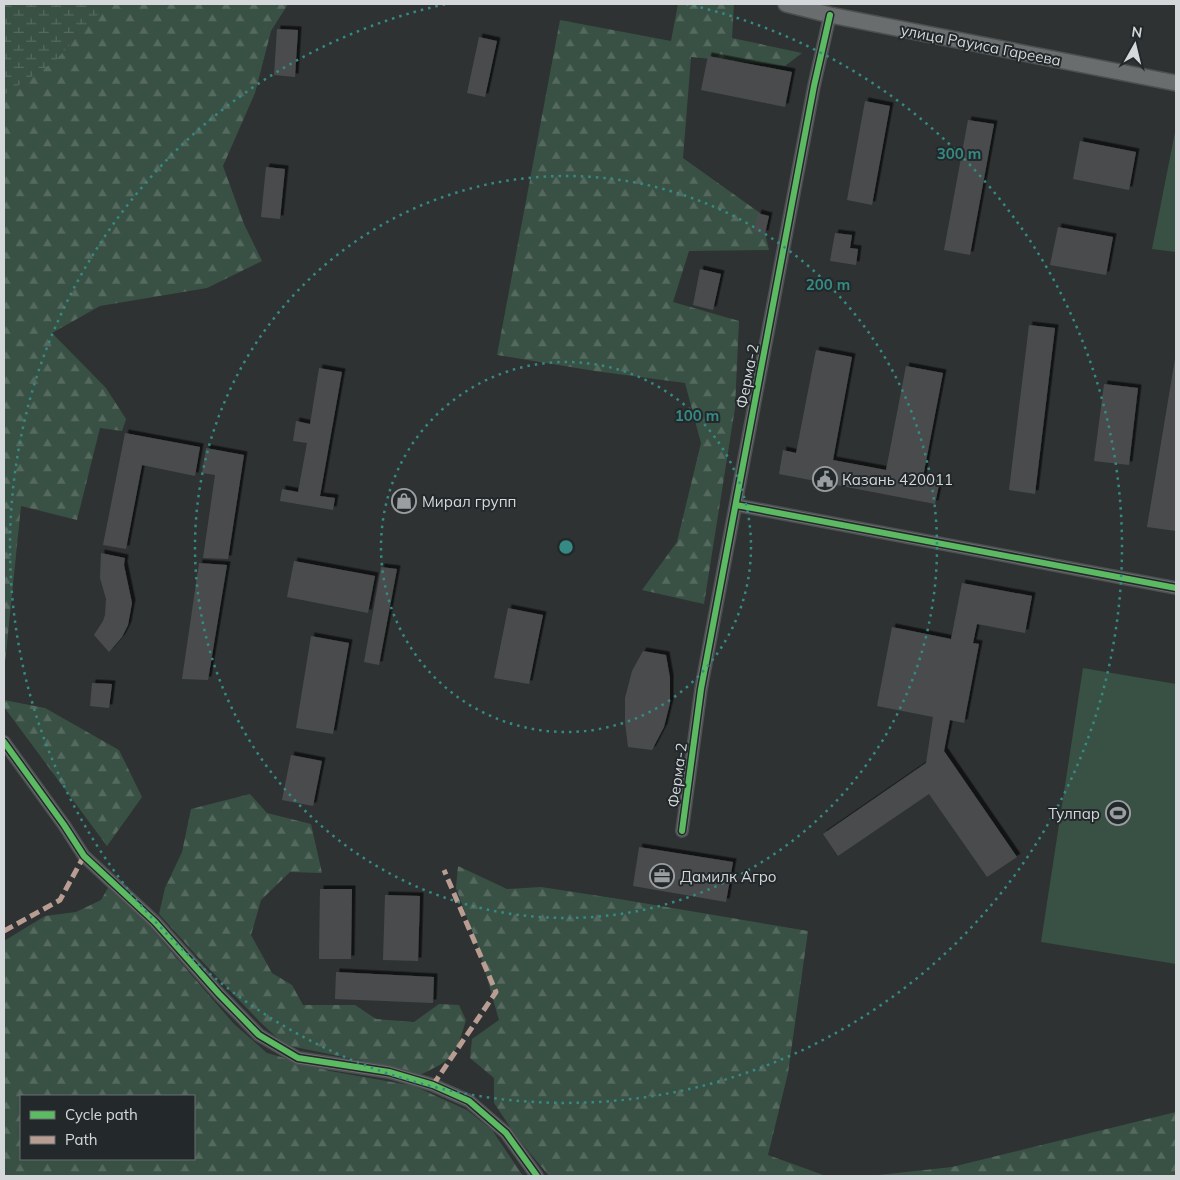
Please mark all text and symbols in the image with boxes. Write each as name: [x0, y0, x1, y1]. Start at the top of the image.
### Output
street label: улица Рауиса Гареева: [899, 20, 1063, 70]
north arrow: [1110, 20, 1160, 70]
text: N: [1130, 22, 1143, 42]
text: 300 m: [937, 144, 981, 163]
text: 200 m: [806, 275, 850, 294]
street label: Ферма-2: [731, 342, 763, 410]
text: 100 m: [675, 406, 719, 425]
public building icon: Казань 420011: [812, 466, 838, 492]
place label: Казань 420011: [842, 470, 953, 489]
shop icon: Мирал групп: [391, 488, 417, 514]
place label: Мирал групп: [422, 492, 517, 511]
centre of rings: [557, 538, 575, 556]
street label: Ферма-2: [663, 741, 691, 809]
sports icon: Тулпар: [1105, 800, 1131, 826]
place label: Тулпар: [1048, 804, 1100, 823]
office icon: Дамилк Агро: [649, 863, 675, 889]
place label: Дамилк Агро: [680, 867, 777, 886]
legend: [20, 1095, 195, 1160]
text: Cycle path: [65, 1105, 138, 1124]
text: Path: [65, 1130, 97, 1149]

